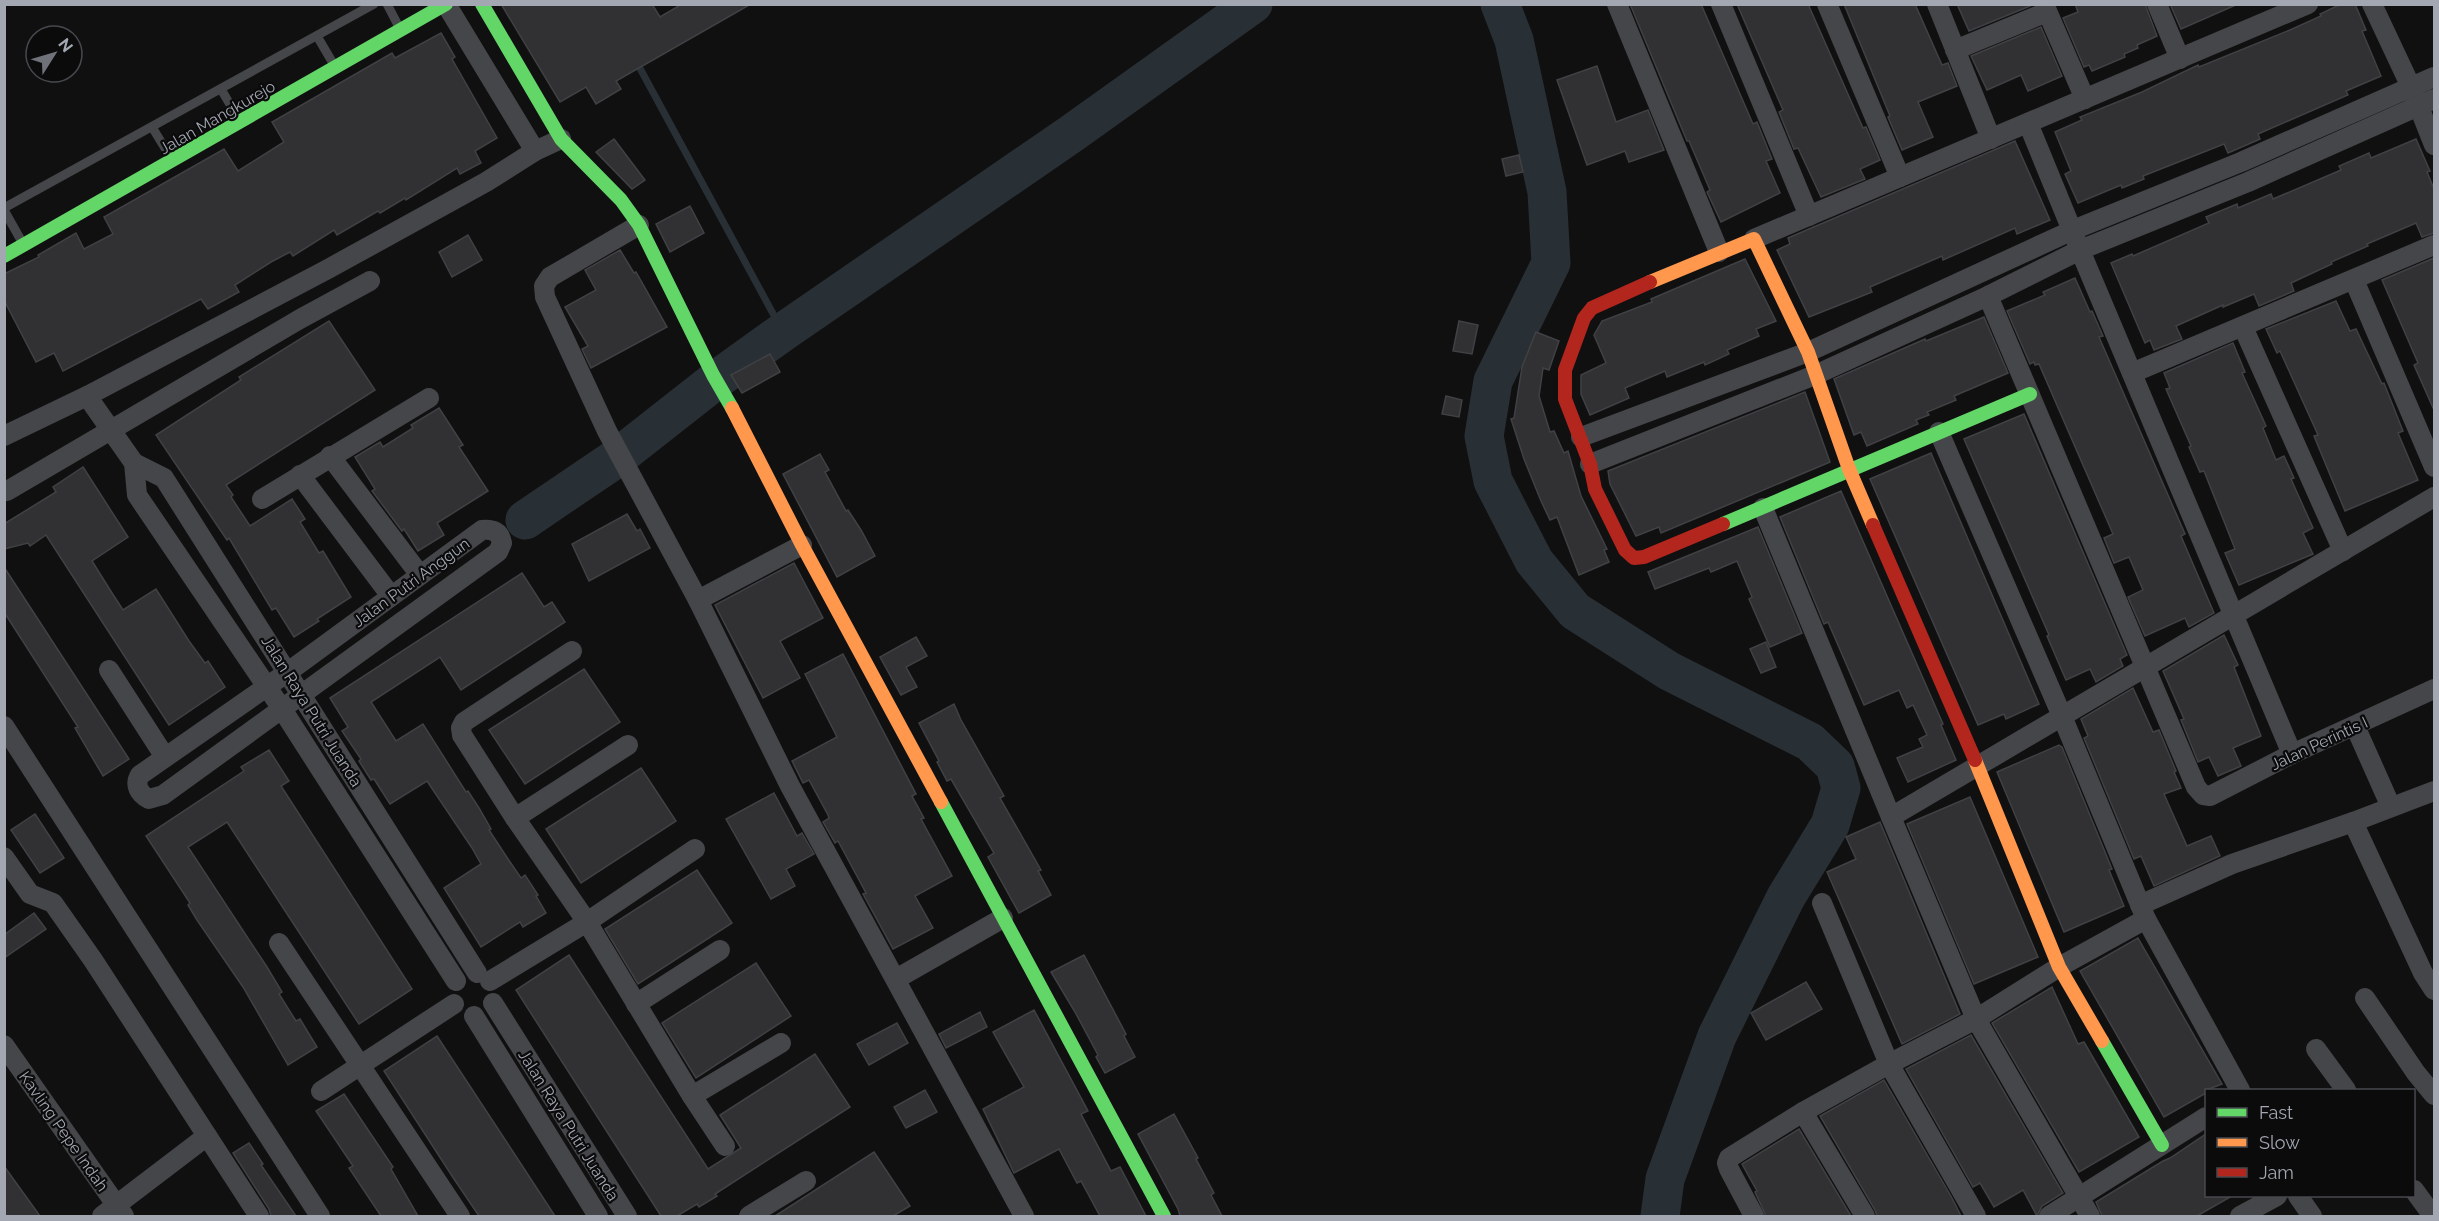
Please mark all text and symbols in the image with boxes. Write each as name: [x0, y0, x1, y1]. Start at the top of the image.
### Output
north arrow: [24, 24, 84, 84]
text: N: [54, 35, 77, 56]
street label: Jalan Mangkurejo: [156, 77, 279, 158]
street label: Jalan Putri Anggun: [349, 534, 473, 631]
street label: Jalan Raya Putri Juanda: [257, 632, 366, 790]
street label: Jalan Perintis I: [2268, 713, 2371, 774]
street label: Jalan Raya Putri Juanda: [514, 1046, 623, 1204]
street label: Kavling Pepe Indah: [15, 1068, 112, 1195]
legend: [2205, 1089, 2415, 1197]
text: Fast: [2259, 1102, 2293, 1123]
text: Slow: [2259, 1132, 2300, 1153]
text: Jam: [2259, 1162, 2294, 1183]

